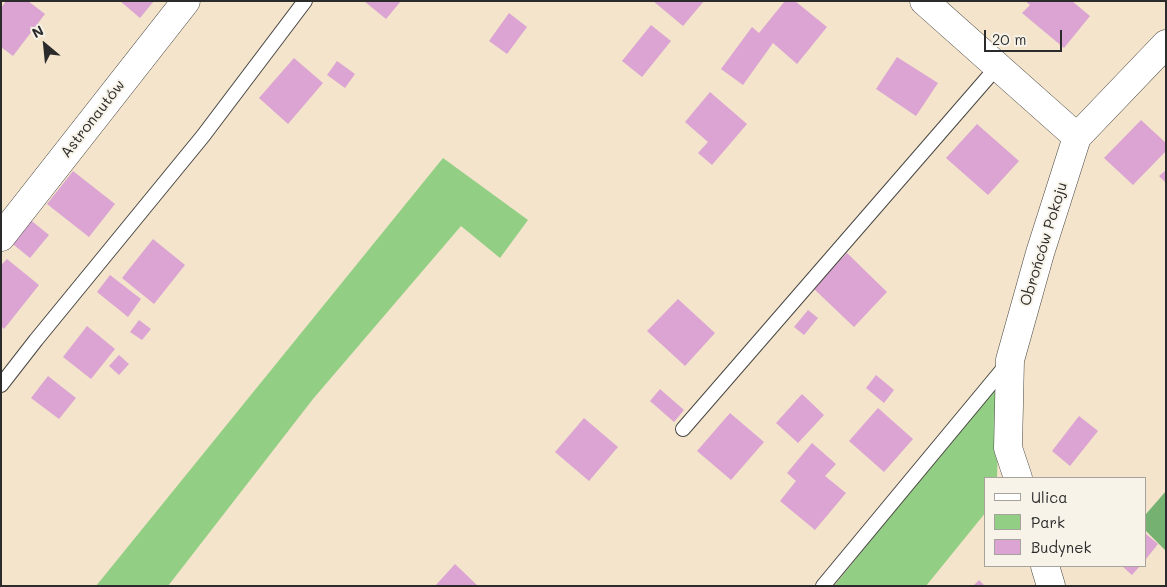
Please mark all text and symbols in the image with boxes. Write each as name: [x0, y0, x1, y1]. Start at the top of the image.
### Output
north arrow: [20, 20, 70, 70]
text: N: [29, 20, 47, 42]
scale bar: [987, 20, 1064, 52]
text: 20 m: [992, 29, 1026, 49]
street label: Astronautów: [57, 77, 129, 161]
street label: Obrońców Pokoju: [1017, 180, 1071, 308]
legend: [984, 477, 1147, 567]
text: Ulica: [1031, 487, 1068, 507]
text: Park: [1031, 512, 1065, 532]
text: Budynek: [1031, 537, 1091, 557]

